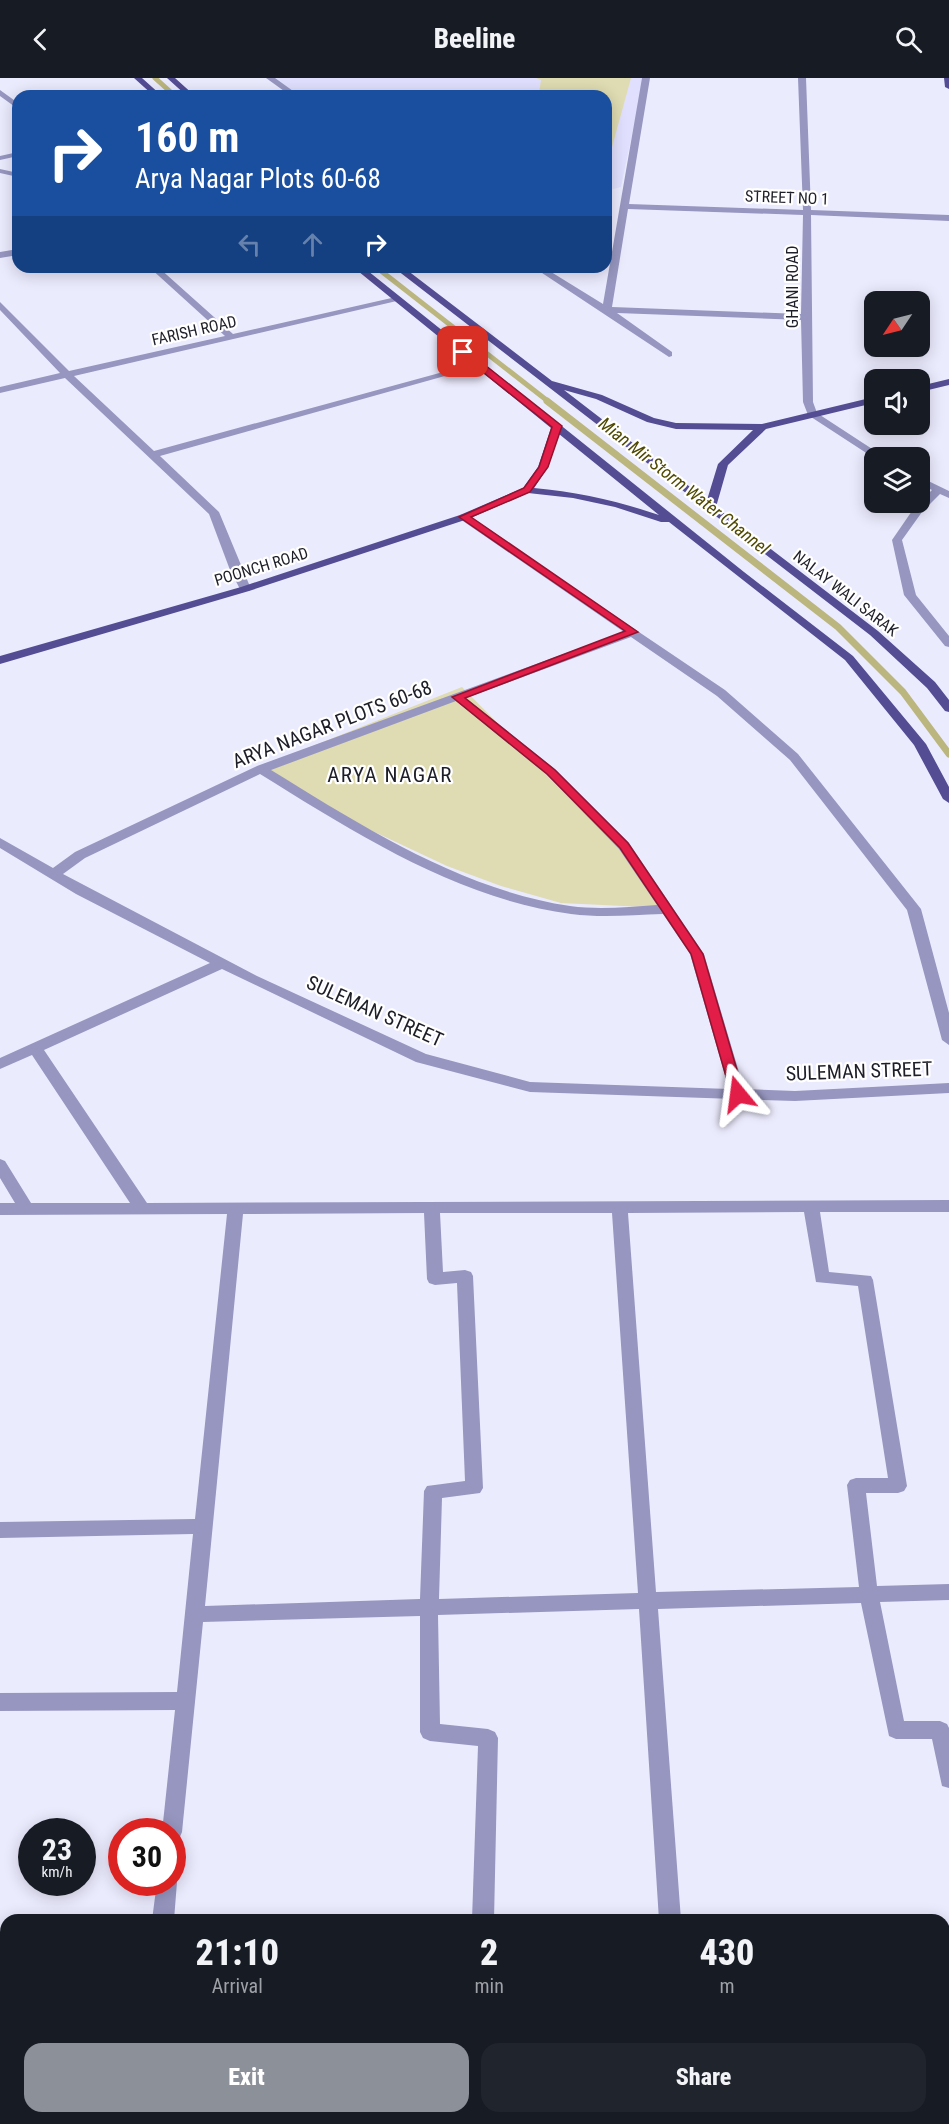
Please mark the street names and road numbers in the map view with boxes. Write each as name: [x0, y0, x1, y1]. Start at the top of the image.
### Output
street label: STREET NO 1: [745, 187, 829, 208]
street label: GHANI ROAD: [783, 246, 802, 328]
street label: FARISH ROAD: [150, 312, 238, 349]
street label: POONCH ROAD: [212, 543, 310, 590]
street label: NALAY WALI SARAK: [789, 547, 902, 640]
street label: ARYA NAGAR PLOTS 60-68: [229, 675, 435, 773]
street label: SULEMAN STREET: [303, 970, 447, 1052]
street label: SULEMAN STREET: [785, 1056, 933, 1086]

